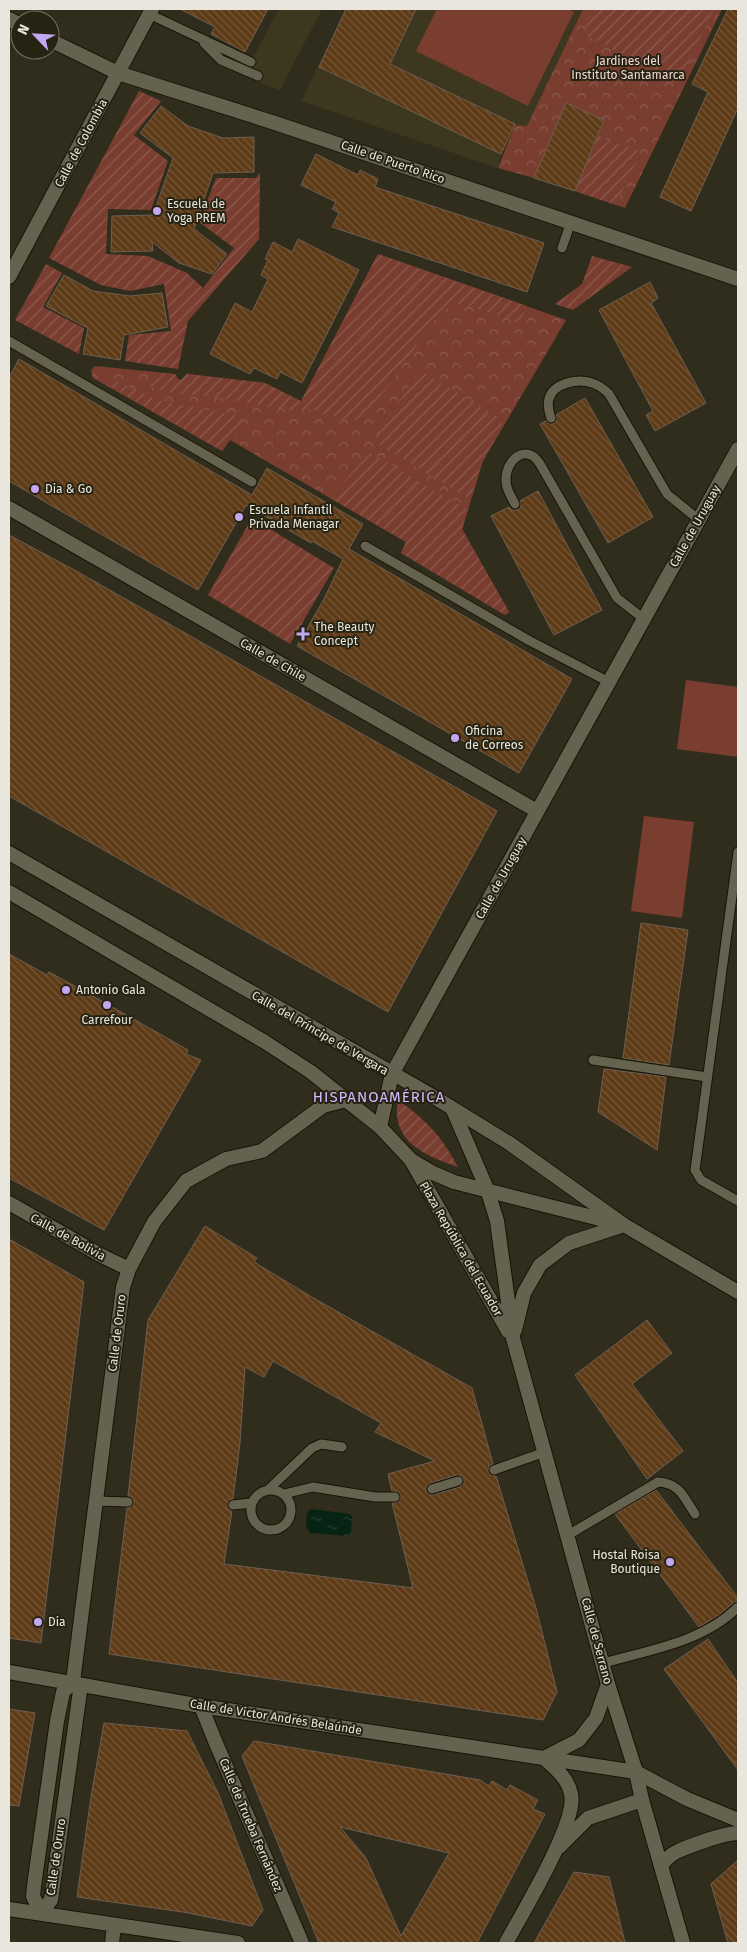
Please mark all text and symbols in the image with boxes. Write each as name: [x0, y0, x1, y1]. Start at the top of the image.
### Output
north arrow: [10, 10, 60, 60]
text: N: [14, 22, 33, 38]
park label: Jardines del Instituto Santamarca: [571, 54, 685, 82]
street label: Calle de Colombia: [52, 97, 110, 189]
street label: Calle de Puerto Rico: [339, 138, 447, 186]
place label: Escuela de Yoga PREM: [167, 197, 226, 225]
marker: Escuela de Yoga PREM: [151, 205, 163, 217]
place label: Dia & Go: [45, 482, 92, 496]
marker: Dia & Go: [29, 483, 41, 495]
street label: Calle de Uruguay: [667, 483, 723, 569]
place label: Escuela Infantil Privada Menagar: [249, 503, 340, 531]
marker: Escuela Infantil Privada Menagar: [233, 511, 245, 523]
place label: The Beauty Concept: [314, 620, 374, 648]
marker: The Beauty Concept: [296, 627, 310, 641]
street label: Calle de Chile: [238, 636, 308, 684]
place label: Oficina de Correos: [465, 724, 524, 752]
marker: Oficina de Correos: [449, 732, 461, 744]
street label: Calle de Uruguay: [473, 835, 529, 921]
place label: Antonio Gala: [76, 983, 146, 997]
marker: Antonio Gala: [60, 984, 72, 996]
street label: Calle del Príncipe de Vergara: [249, 988, 391, 1078]
marker: Carrefour: [101, 999, 113, 1011]
place label: Carrefour: [81, 1013, 133, 1027]
district label: HISPANOAMÉRICA: [313, 1088, 445, 1106]
street label: Plaza República del Ecuador: [417, 1179, 506, 1319]
street label: Calle de Bolivia: [28, 1211, 108, 1263]
street label: Calle de Oruro: [105, 1294, 129, 1372]
place label: Hostal Roisa Boutique: [592, 1548, 660, 1576]
marker: Hostal Roisa Boutique: [664, 1556, 676, 1568]
street label: Calle de Serrano: [579, 1596, 615, 1686]
place label: Dia: [48, 1615, 66, 1629]
marker: Dia: [32, 1616, 44, 1628]
street label: Calle de Víctor Andrés Belaúnde: [189, 1696, 363, 1738]
street label: Calle de Trueba Fernández: [217, 1756, 285, 1894]
street label: Calle de Oruro: [44, 1818, 68, 1896]

